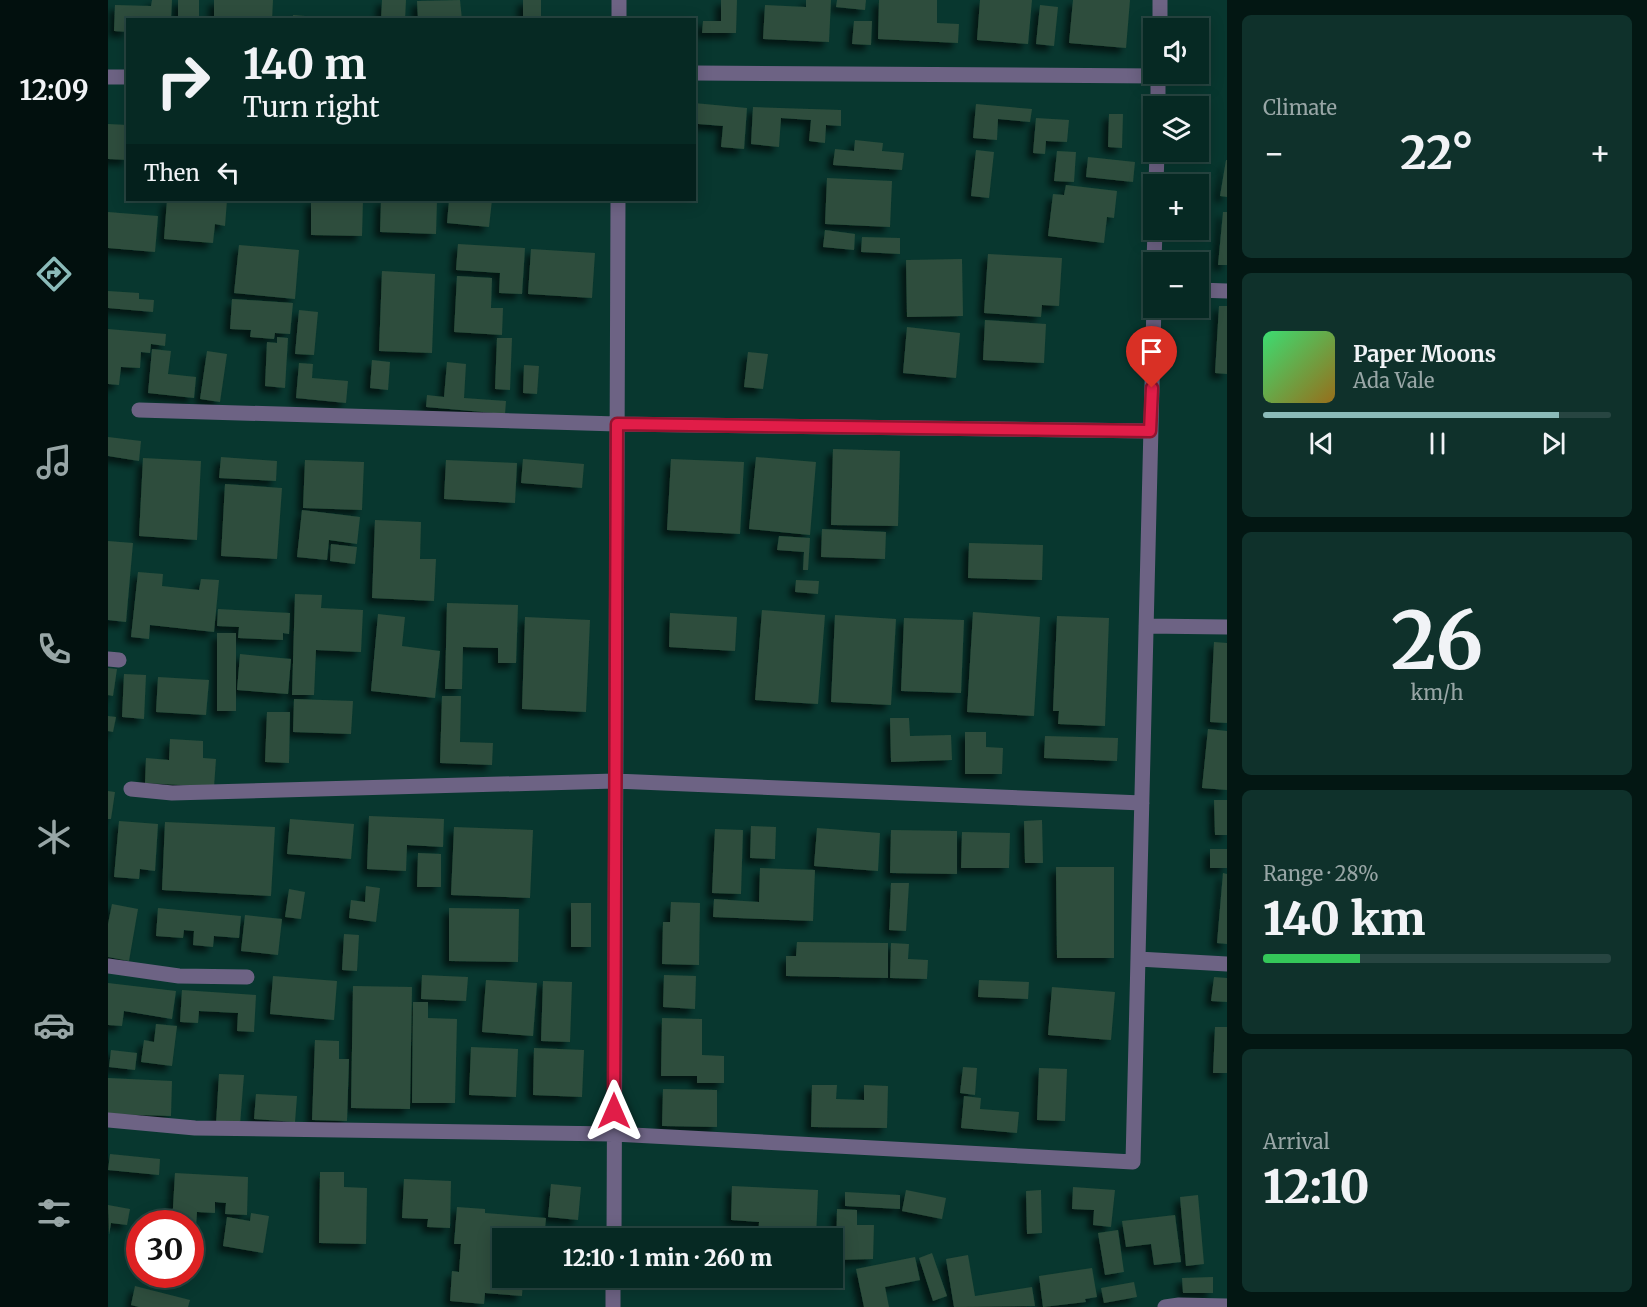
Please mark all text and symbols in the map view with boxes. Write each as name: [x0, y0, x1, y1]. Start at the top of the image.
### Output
map controls: [1143, 18, 1209, 318]
button: sound: [1143, 18, 1209, 84]
text: 140 m: [243, 38, 366, 90]
icon: right: [144, 42, 222, 120]
text: 12:09: [19, 73, 89, 107]
text: Turn right: [243, 90, 380, 124]
text: Climate: [1263, 95, 1337, 120]
button: layers: [1143, 96, 1209, 162]
text: 22°: [1400, 125, 1474, 181]
text: −: [1263, 133, 1285, 174]
text: +: [1589, 133, 1611, 174]
icon: left: [212, 156, 245, 189]
text: Then: [144, 159, 200, 187]
button: +: [1143, 174, 1209, 240]
button: −: [1143, 252, 1209, 318]
icon: directions: [33, 253, 75, 295]
pin: [1126, 326, 1177, 388]
icon: arrive: [1135, 335, 1168, 368]
text: Paper Moons: [1353, 340, 1496, 368]
text: Ada Vale: [1353, 368, 1434, 393]
icon: previous: [1305, 427, 1338, 460]
icon: pause: [1421, 427, 1454, 460]
icon: next: [1537, 427, 1570, 460]
icon: music: [33, 441, 75, 483]
text: 26: [1391, 592, 1483, 690]
icon: phone: [33, 628, 75, 670]
text: km/h: [1411, 680, 1463, 705]
icon: climate: [33, 816, 75, 858]
text: Range · 28%: [1263, 861, 1379, 886]
text: 140 km: [1263, 891, 1426, 947]
icon: car: [33, 1004, 75, 1046]
position arrow: [582, 1079, 646, 1143]
text: Arrival: [1263, 1129, 1330, 1154]
text: 12:10: [1263, 1159, 1369, 1215]
icon: filters: [33, 1192, 75, 1234]
speed limit sign: 30: [126, 1210, 204, 1288]
text: 12:10 · 1 min · 260 m: [563, 1244, 772, 1272]

